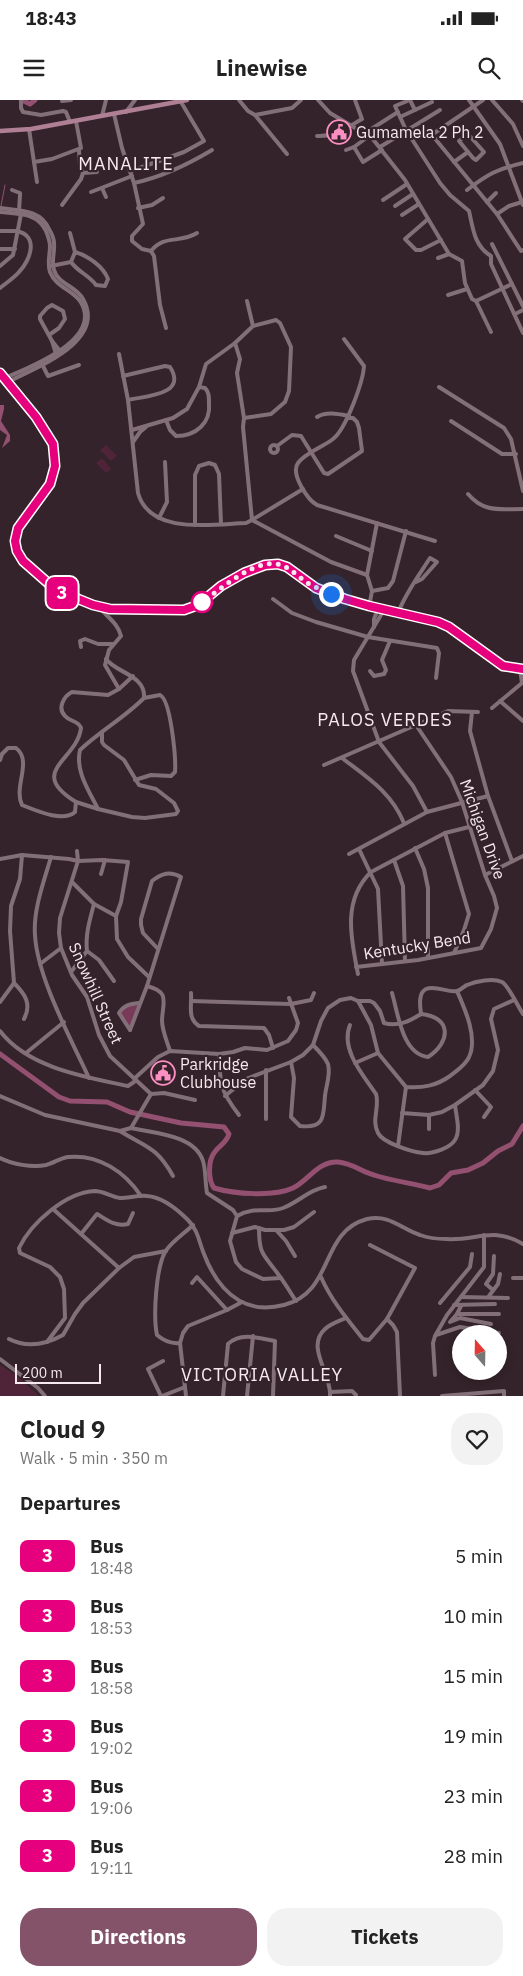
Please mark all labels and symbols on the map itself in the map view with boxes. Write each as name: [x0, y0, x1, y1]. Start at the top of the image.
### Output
public building icon: Gumamela 2 Ph 2: [326, 119, 352, 145]
place label: Gumamela 2 Ph 2: [356, 122, 484, 142]
district label: MANALITE: [78, 152, 174, 175]
line badge: 3: [46, 577, 78, 609]
your location: [319, 582, 344, 607]
unlabelled marker: [191, 591, 213, 613]
district label: PALOS VERDES: [317, 708, 453, 731]
street label: Michigan Drive: [456, 776, 510, 882]
street label: Kentucky Bend: [362, 927, 472, 963]
street label: Snowhill Street: [65, 939, 127, 1047]
place label: Parkridge Clubhouse: [180, 1054, 257, 1092]
public building icon: Parkridge Clubhouse: [150, 1060, 176, 1086]
north arrow: [452, 1325, 508, 1380]
scale bar: [15, 1361, 101, 1384]
district label: VICTORIA VALLEY: [181, 1363, 343, 1386]

